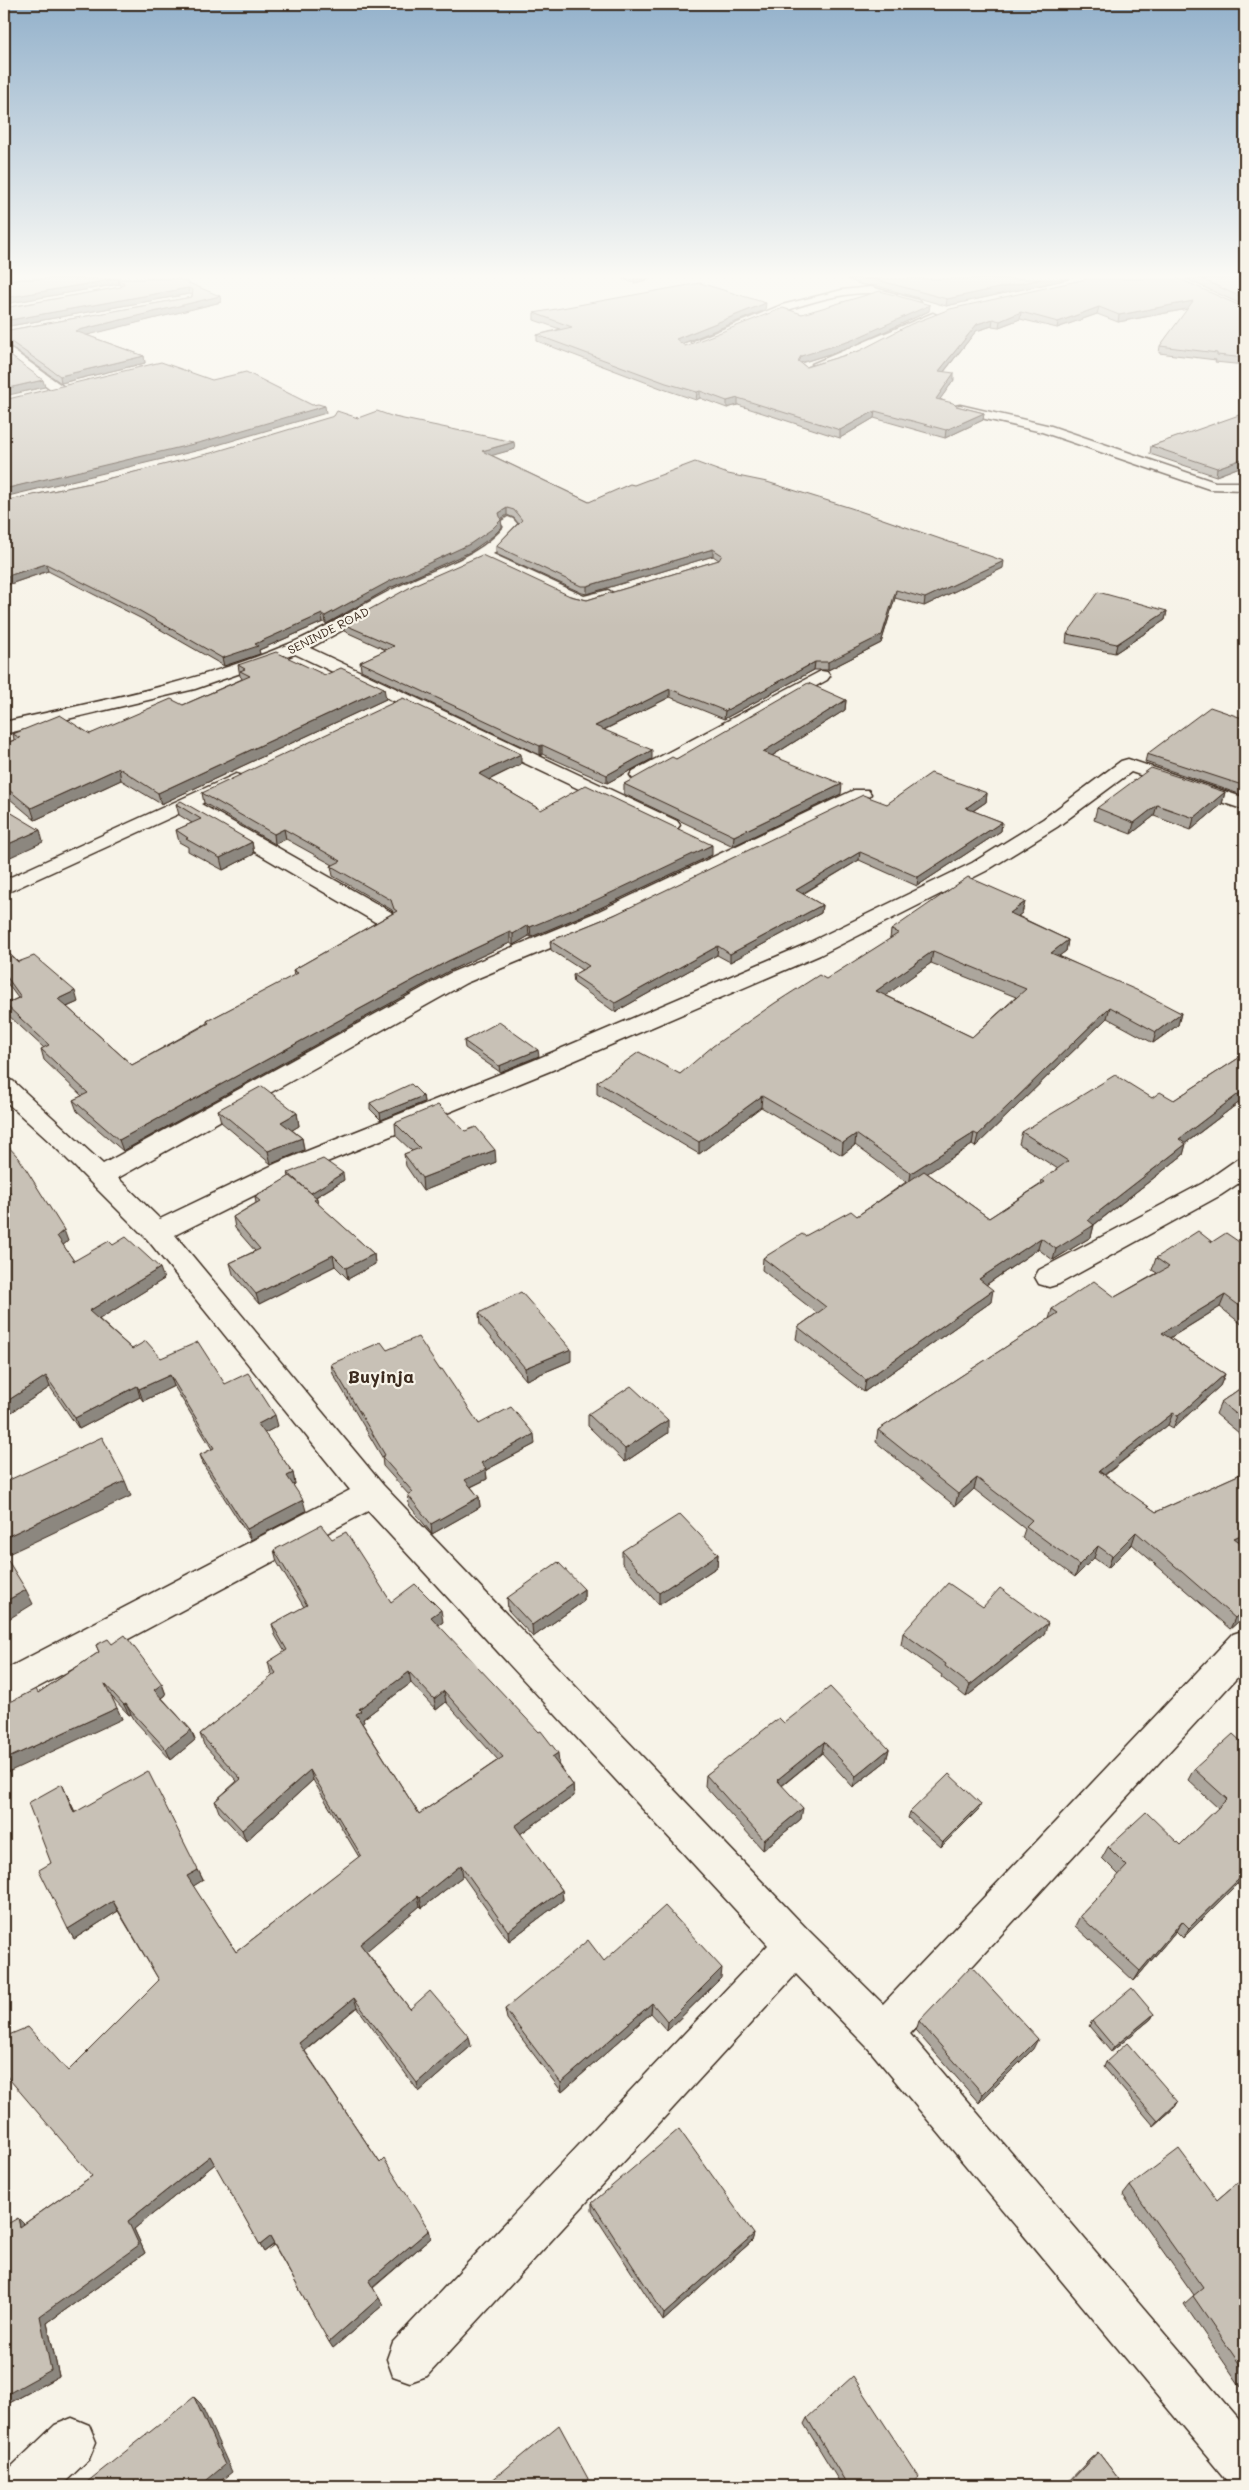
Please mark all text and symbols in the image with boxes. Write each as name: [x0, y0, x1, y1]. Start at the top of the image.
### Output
street label: SENINDE ROAD: [285, 603, 371, 657]
district label: Buyinja: [348, 1364, 414, 1388]

